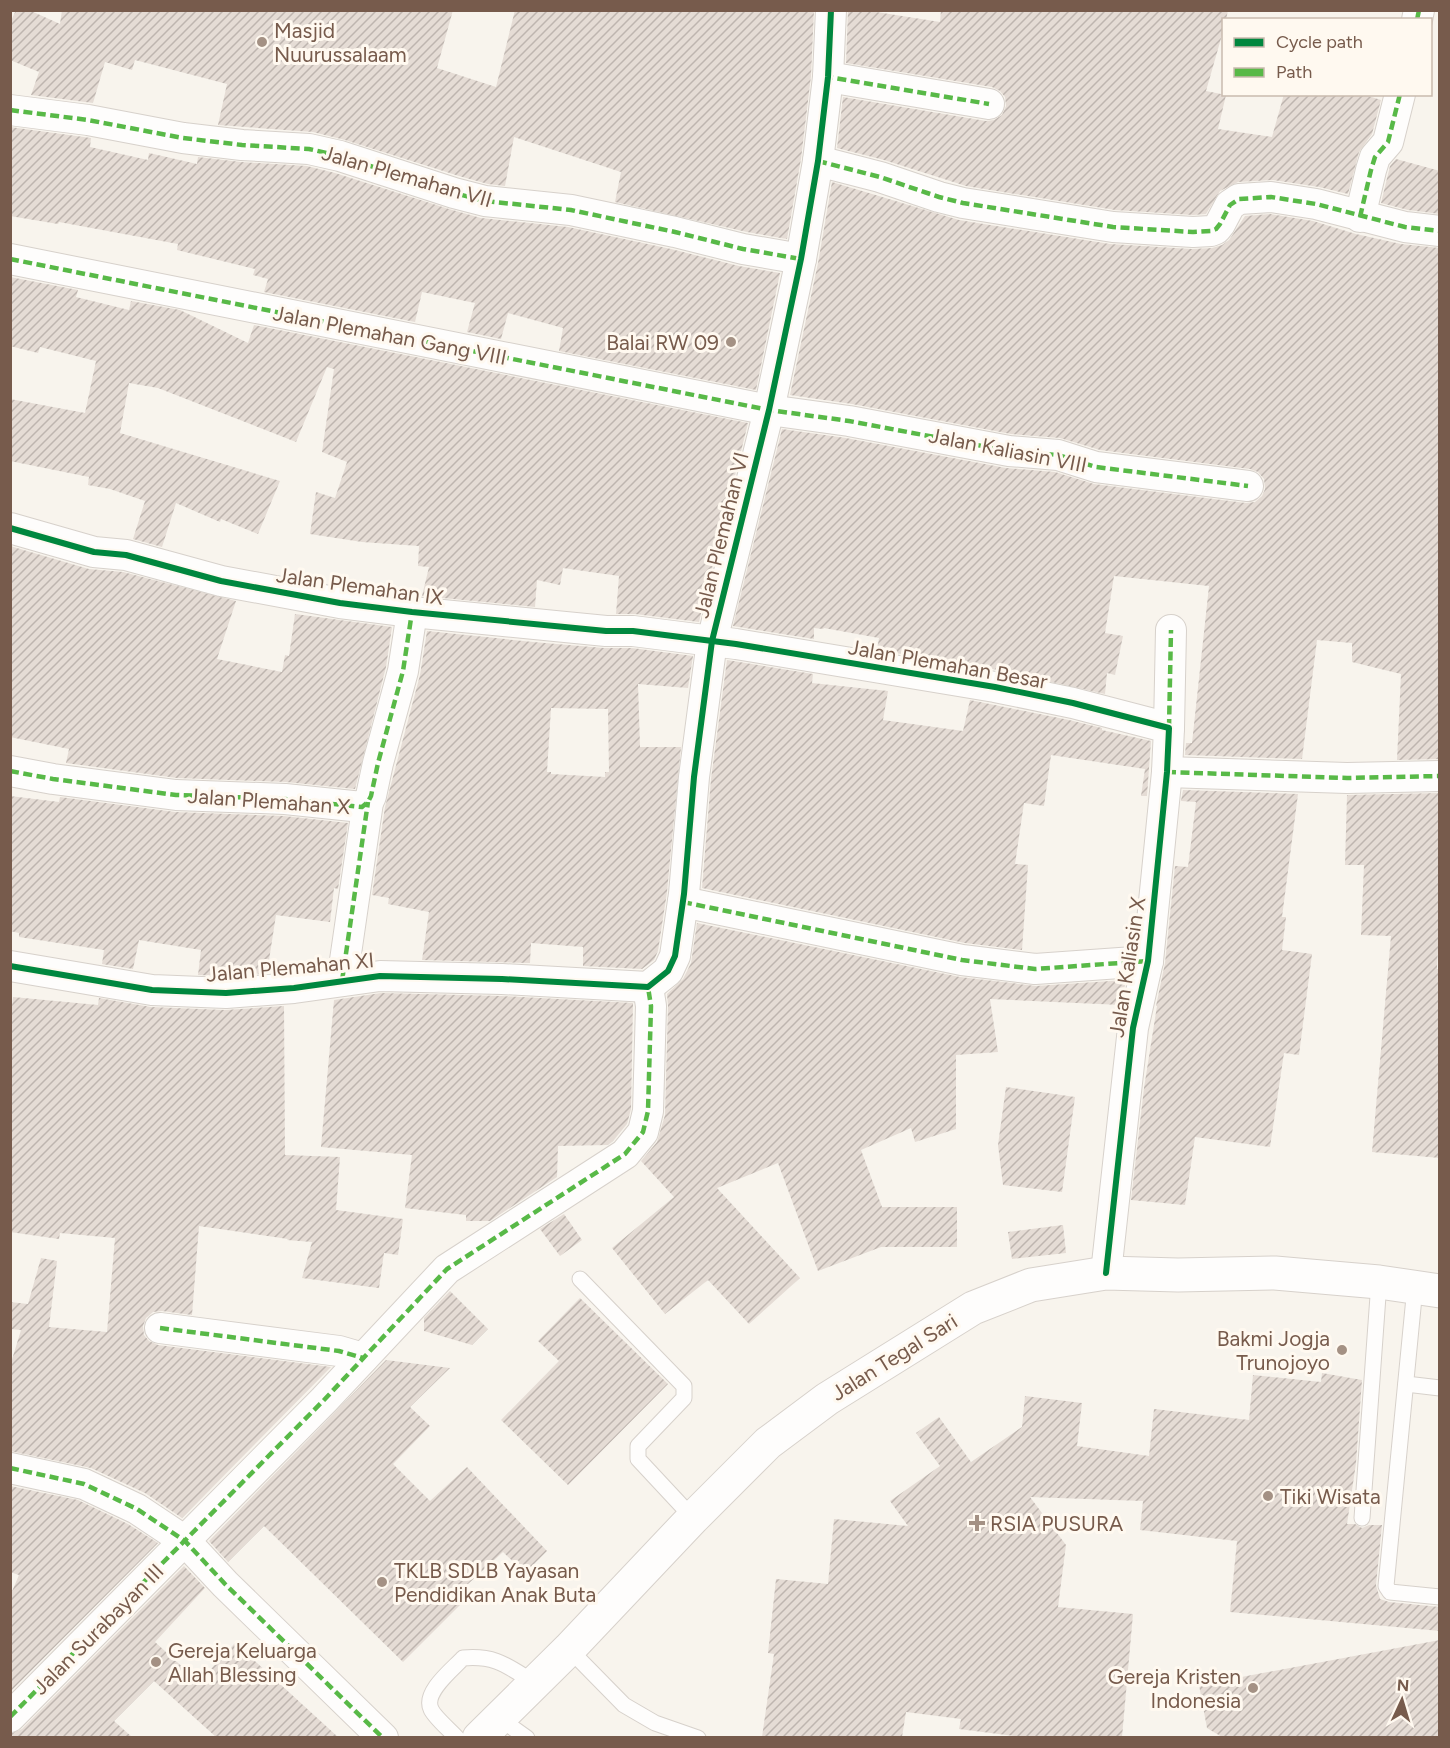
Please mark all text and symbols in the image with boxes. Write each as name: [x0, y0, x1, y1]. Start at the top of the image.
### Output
place label: Masjid Nuurussalaam: [274, 18, 407, 67]
legend: [1222, 18, 1432, 96]
text: Cycle path: [1276, 31, 1363, 53]
marker: Masjid Nuurussalaam: [255, 35, 269, 49]
text: Path: [1276, 61, 1312, 83]
street label: Jalan Plemahan VII: [319, 140, 495, 212]
street label: Jalan Plemahan Gang VIII: [271, 300, 509, 370]
place label: Balai RW 09: [606, 330, 719, 355]
marker: Balai RW 09: [724, 335, 738, 349]
street label: Jalan Kaliasin VIII: [927, 422, 1089, 478]
street label: Jalan Plemahan VI: [688, 449, 754, 621]
street label: Jalan Plemahan IX: [275, 562, 445, 610]
street label: Jalan Plemahan Besar: [846, 634, 1050, 694]
street label: Jalan Plemahan X: [187, 783, 351, 819]
street label: Jalan Kaliasin X: [1104, 895, 1150, 1039]
street label: Jalan Plemahan XI: [205, 947, 375, 987]
street label: Jalan Tegal Sari: [826, 1308, 962, 1406]
place label: Bakmi Jogja Trunojoyo: [1217, 1326, 1330, 1375]
marker: Bakmi Jogja Trunojoyo: [1335, 1343, 1349, 1357]
place label: Tiki Wisata: [1280, 1484, 1381, 1509]
marker: Tiki Wisata: [1261, 1489, 1275, 1503]
place label: RSIA PUSURA: [990, 1511, 1123, 1536]
marker: RSIA PUSURA: [968, 1514, 986, 1532]
street label: Jalan Surabayan III: [27, 1558, 169, 1700]
place label: TKLB SDLB Yayasan Pendidikan Anak Buta: [394, 1558, 596, 1607]
marker: TKLB SDLB Yayasan Pendidikan Anak Buta: [375, 1575, 389, 1589]
place label: Gereja Keluarga Allah Blessing: [168, 1638, 317, 1687]
marker: Gereja Keluarga Allah Blessing: [149, 1655, 163, 1669]
place label: Gereja Kristen Indonesia: [1108, 1664, 1241, 1713]
north arrow: [1372, 1670, 1432, 1730]
text: N: [1396, 1676, 1410, 1695]
marker: Gereja Kristen Indonesia: [1246, 1681, 1260, 1695]

